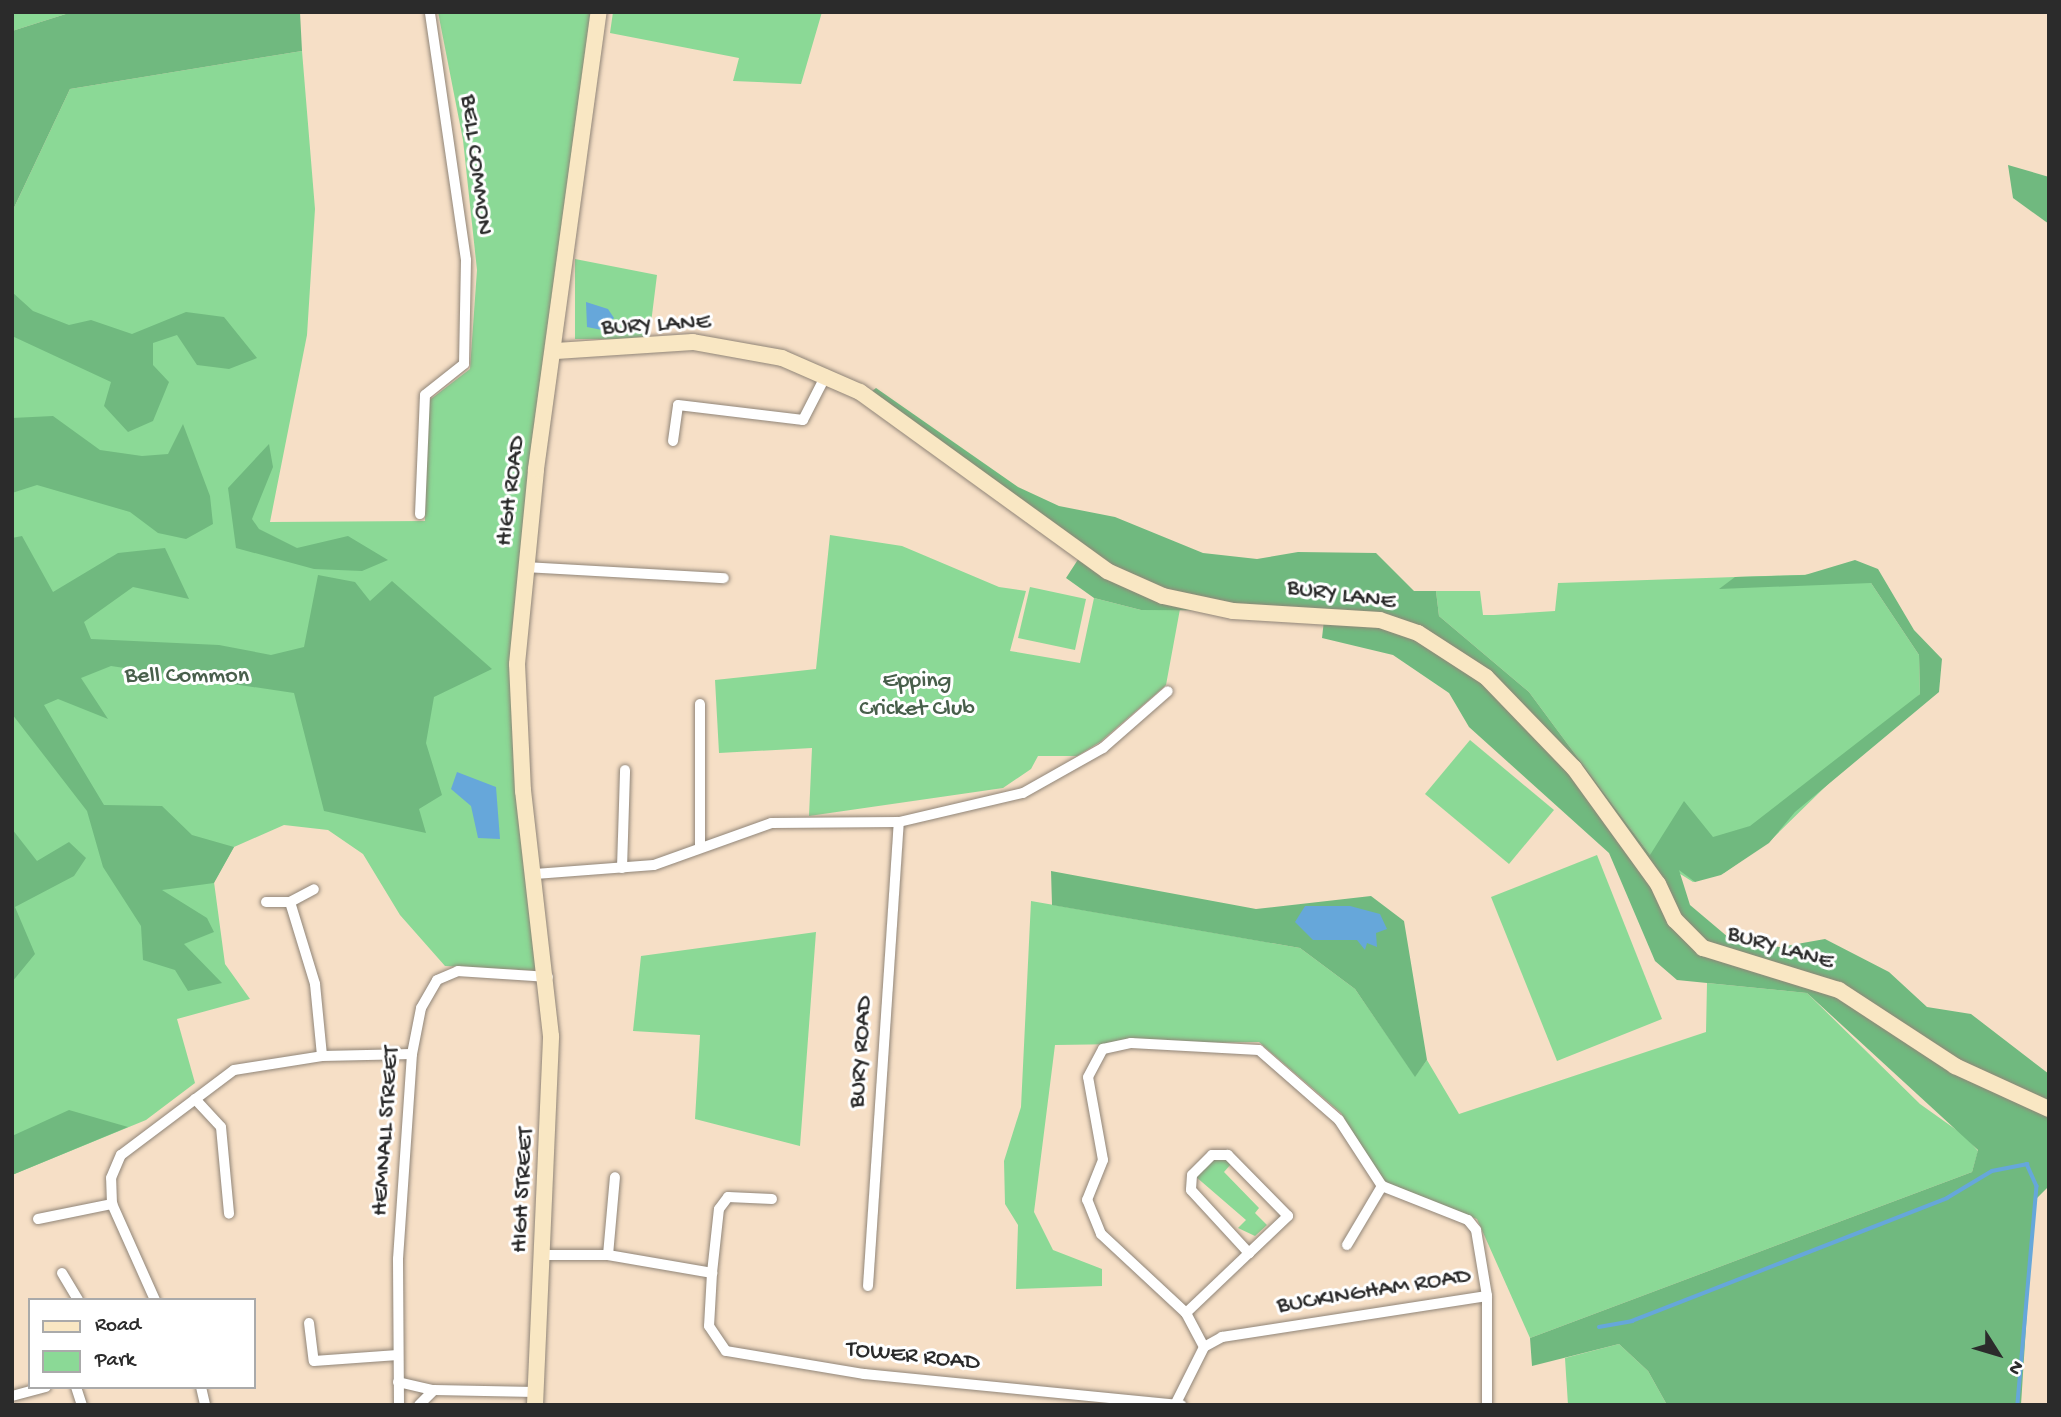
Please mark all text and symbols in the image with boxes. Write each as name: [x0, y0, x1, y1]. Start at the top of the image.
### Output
street label: BELL COMMON: [452, 93, 498, 237]
street label: BURY LANE: [601, 309, 711, 343]
street label: HIGH ROAD: [491, 434, 533, 548]
street label: BURY LANE: [1285, 574, 1397, 618]
park label: Bell Common: [125, 663, 249, 691]
park label: Epping Cricket Club: [859, 668, 975, 724]
street label: BURY LANE: [1724, 920, 1836, 978]
street label: BURY ROAD: [844, 995, 880, 1109]
street label: HEMNALL STREET: [367, 1045, 407, 1217]
street label: HIGH STREET: [506, 1126, 542, 1254]
street label: BUCKINGHAM ROAD: [1275, 1262, 1473, 1322]
legend: [28, 1298, 256, 1389]
text: Road: [95, 1314, 141, 1339]
north arrow: [1963, 1319, 2033, 1389]
street label: TOWER ROAD: [845, 1336, 981, 1378]
text: Park: [95, 1349, 135, 1374]
text: N: [2002, 1355, 2028, 1379]

